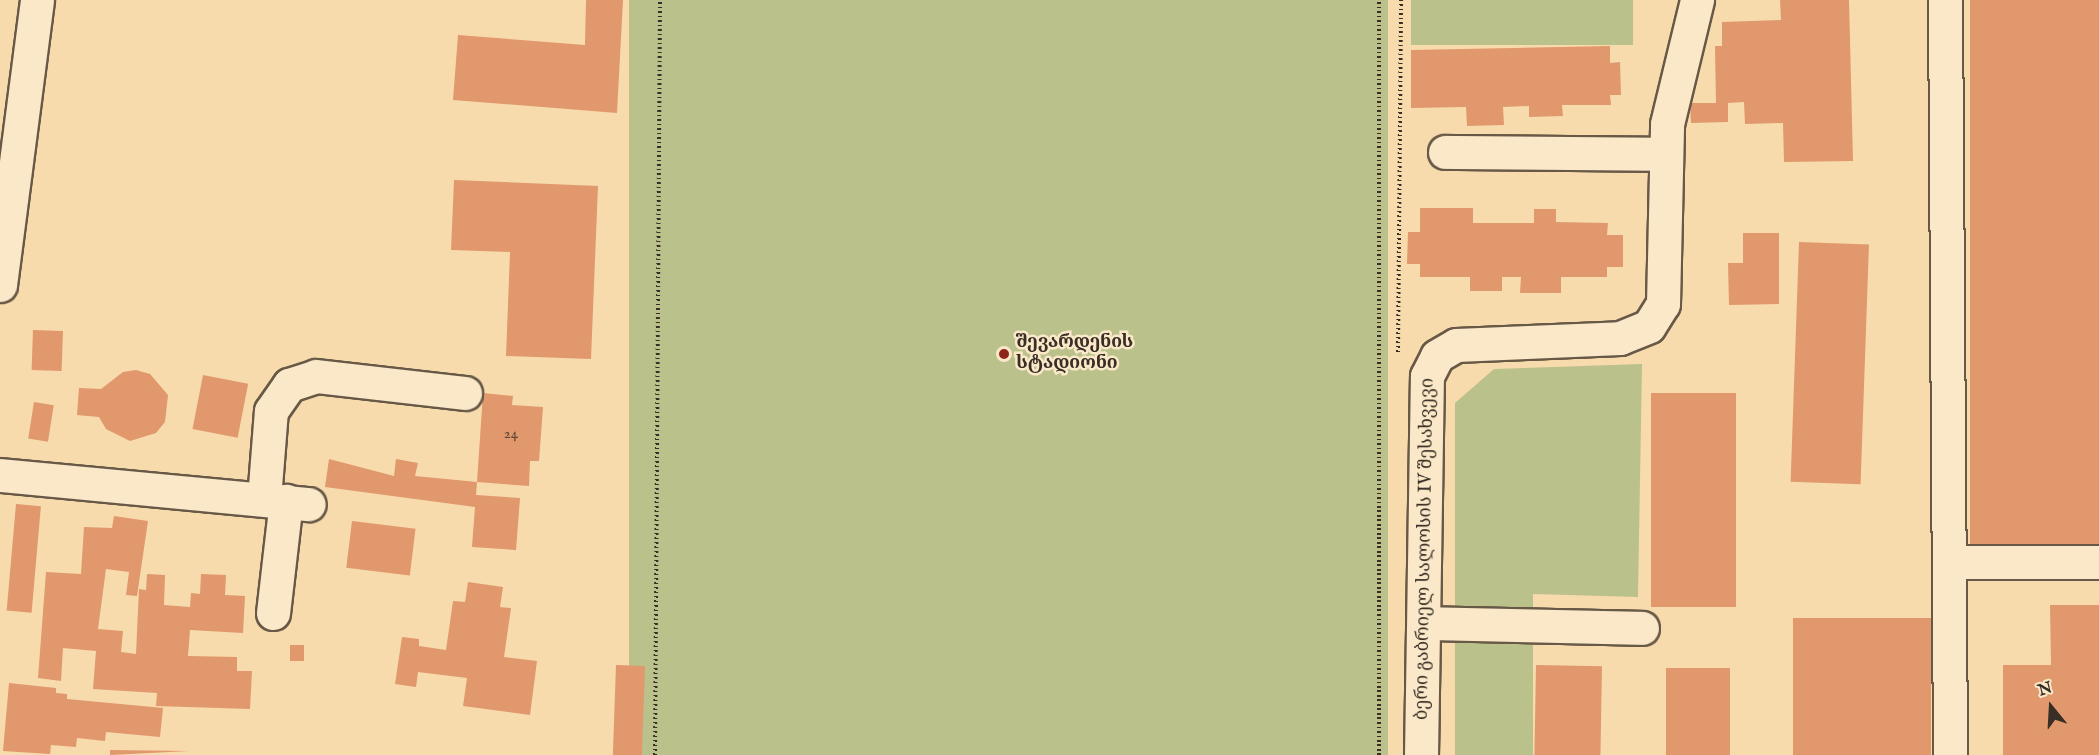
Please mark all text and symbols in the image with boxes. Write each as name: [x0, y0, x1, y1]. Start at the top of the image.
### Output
place label: შევარდენის სტადიონი: [1016, 333, 1133, 376]
marker: შევარდენის სტადიონი: [997, 347, 1011, 361]
street label: ბერი გაბრიელ სალოსის IV შესახვევი: [1412, 378, 1440, 720]
house number: 24: [504, 425, 518, 443]
north arrow: [2021, 677, 2081, 737]
text: N: [2036, 678, 2055, 702]

